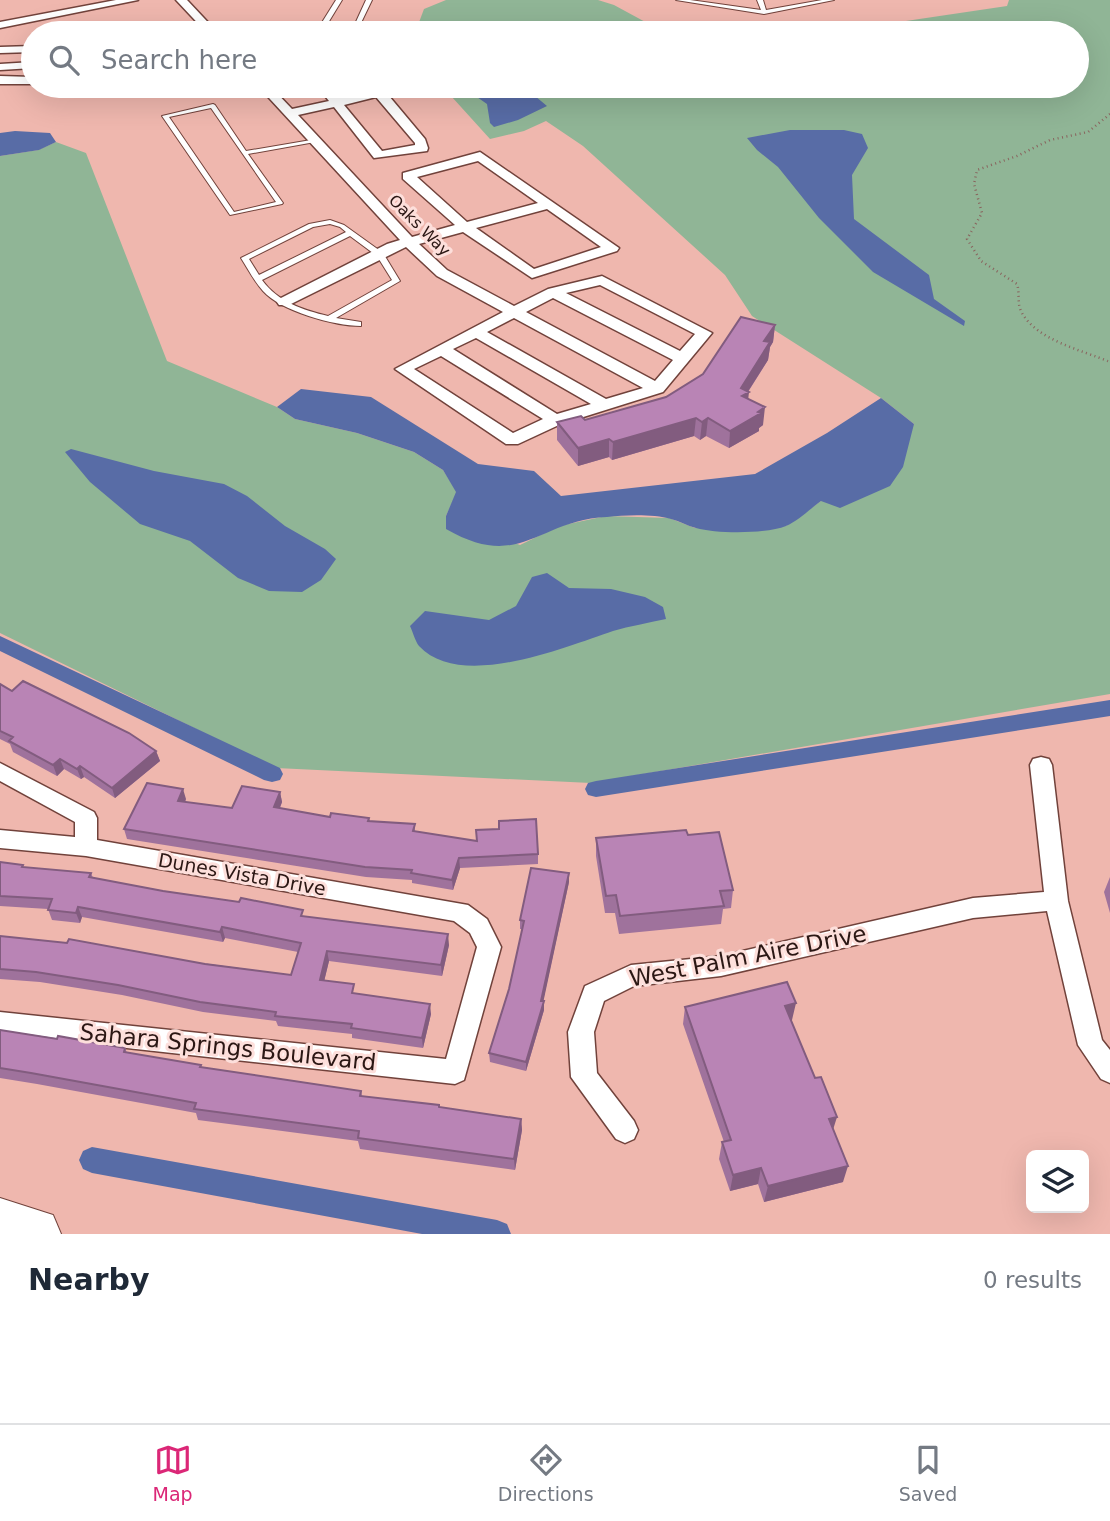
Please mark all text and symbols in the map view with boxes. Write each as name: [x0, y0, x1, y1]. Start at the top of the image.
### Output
search box: [21, 21, 1089, 98]
icon: search: [45, 41, 83, 79]
text: Search here: [101, 45, 257, 75]
street label: Oaks Way: [385, 191, 454, 260]
street label: Dunes Vista Drive: [156, 848, 328, 900]
street label: West Palm Aire Drive: [627, 920, 869, 992]
street label: Sahara Springs Boulevard: [78, 1018, 378, 1076]
map controls: [1026, 1150, 1089, 1213]
button: layers: [1026, 1150, 1089, 1213]
text: Nearby: [28, 1262, 150, 1297]
text: 0 results: [983, 1267, 1082, 1293]
tab: Map: [153, 1441, 193, 1505]
tab: Directions: [498, 1441, 594, 1505]
tab: Saved: [899, 1441, 957, 1505]

